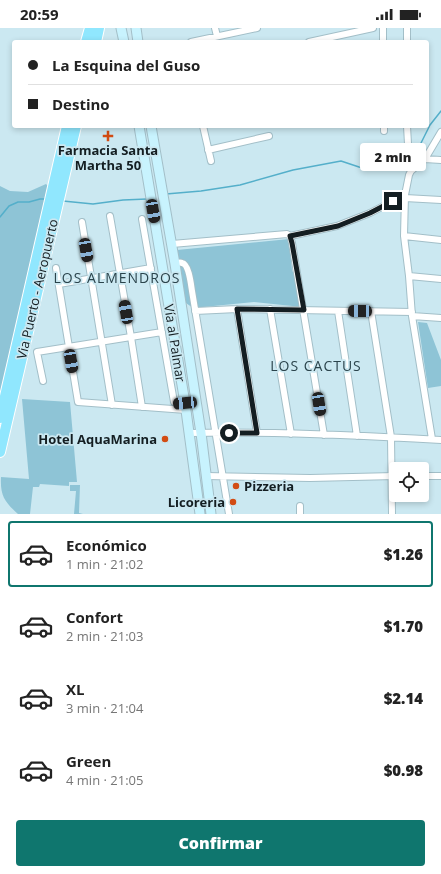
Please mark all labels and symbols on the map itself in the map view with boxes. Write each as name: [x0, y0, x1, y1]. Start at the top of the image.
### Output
marker: Farmacia Santa Martha 50: [103, 131, 113, 141]
place label: Farmacia Santa Martha 50: [58, 141, 158, 174]
callout: 2 min: [360, 143, 426, 171]
route end: [384, 192, 402, 210]
car: [145, 198, 161, 224]
street label: Via Puerto - Aeropuerto: [12, 217, 62, 361]
car: [78, 237, 94, 263]
district label: LOS ALMENDROS: [54, 268, 180, 287]
car: [118, 299, 134, 325]
street label: Vía al Palmar: [160, 303, 190, 384]
car: [348, 305, 372, 317]
car: [63, 348, 79, 374]
district label: LOS CACTUS: [270, 356, 362, 375]
car: [311, 391, 327, 417]
car: [173, 396, 197, 410]
route start: [220, 424, 238, 442]
place label: Hotel AquaMarina: [38, 430, 157, 448]
marker: Hotel AquaMarina: [160, 434, 170, 444]
place label: Pizzeria: [244, 477, 294, 495]
marker: Pizzeria: [231, 481, 241, 491]
place label: Licoreria: [168, 493, 225, 511]
marker: Licoreria: [228, 497, 238, 507]

